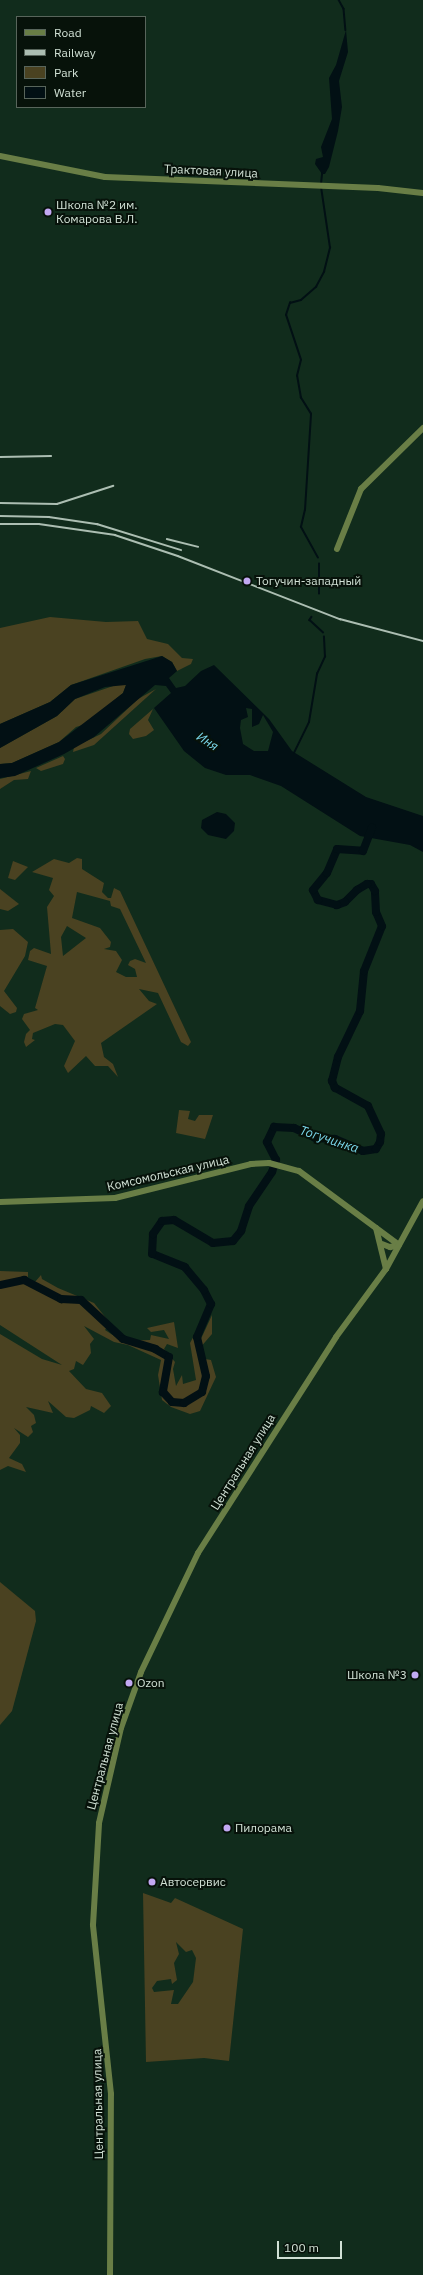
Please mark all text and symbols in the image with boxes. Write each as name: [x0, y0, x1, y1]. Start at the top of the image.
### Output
legend: [16, 16, 146, 108]
text: Road: [54, 25, 82, 40]
text: Railway: [54, 45, 96, 60]
text: Park: [54, 65, 78, 80]
text: Water: [54, 85, 86, 100]
street label: Трактовая улица: [164, 161, 258, 181]
place label: Школа №2 им. Комарова В.Л.: [56, 198, 138, 226]
marker: Школа №2 им. Комарова В.Л.: [43, 207, 53, 217]
place label: Тогучин-западный: [256, 574, 361, 588]
marker: Тогучин-западный: [241, 575, 253, 587]
water label: Иня: [193, 729, 221, 755]
water label: Тогучинка: [297, 1123, 361, 1157]
street label: Комсомольская улица: [106, 1152, 230, 1194]
street label: Центральная улица: [208, 1411, 278, 1513]
place label: Школа №3: [347, 1668, 407, 1682]
marker: Школа №3: [410, 1670, 420, 1680]
place label: Ozon: [137, 1676, 164, 1690]
marker: Ozon: [124, 1678, 134, 1688]
street label: Центральная улица: [84, 1701, 126, 1811]
place label: Пилорама: [235, 1821, 292, 1835]
marker: Пилорама: [222, 1823, 232, 1833]
place label: Автосервис: [160, 1875, 226, 1889]
marker: Автосервис: [147, 1877, 157, 1887]
street label: Центральная улица: [90, 2049, 106, 2159]
scale bar: [279, 2233, 344, 2259]
text: 100 m: [284, 2240, 319, 2255]

